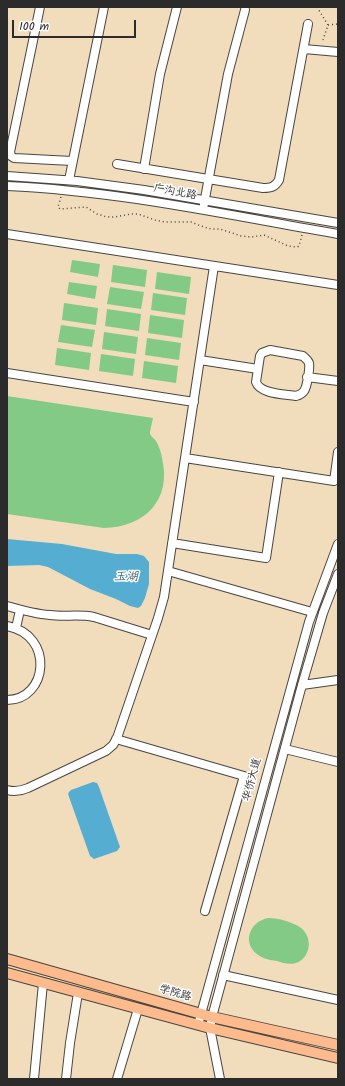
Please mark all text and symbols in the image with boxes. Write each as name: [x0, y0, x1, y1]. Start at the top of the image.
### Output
scale bar: [14, 12, 138, 38]
text: 100 m: [19, 17, 49, 36]
street label: 广沟北路: [152, 183, 198, 203]
water label: 玉湖: [114, 571, 138, 585]
street label: 华侨大道: [241, 757, 265, 803]
street label: 学院路: [157, 983, 193, 1005]

